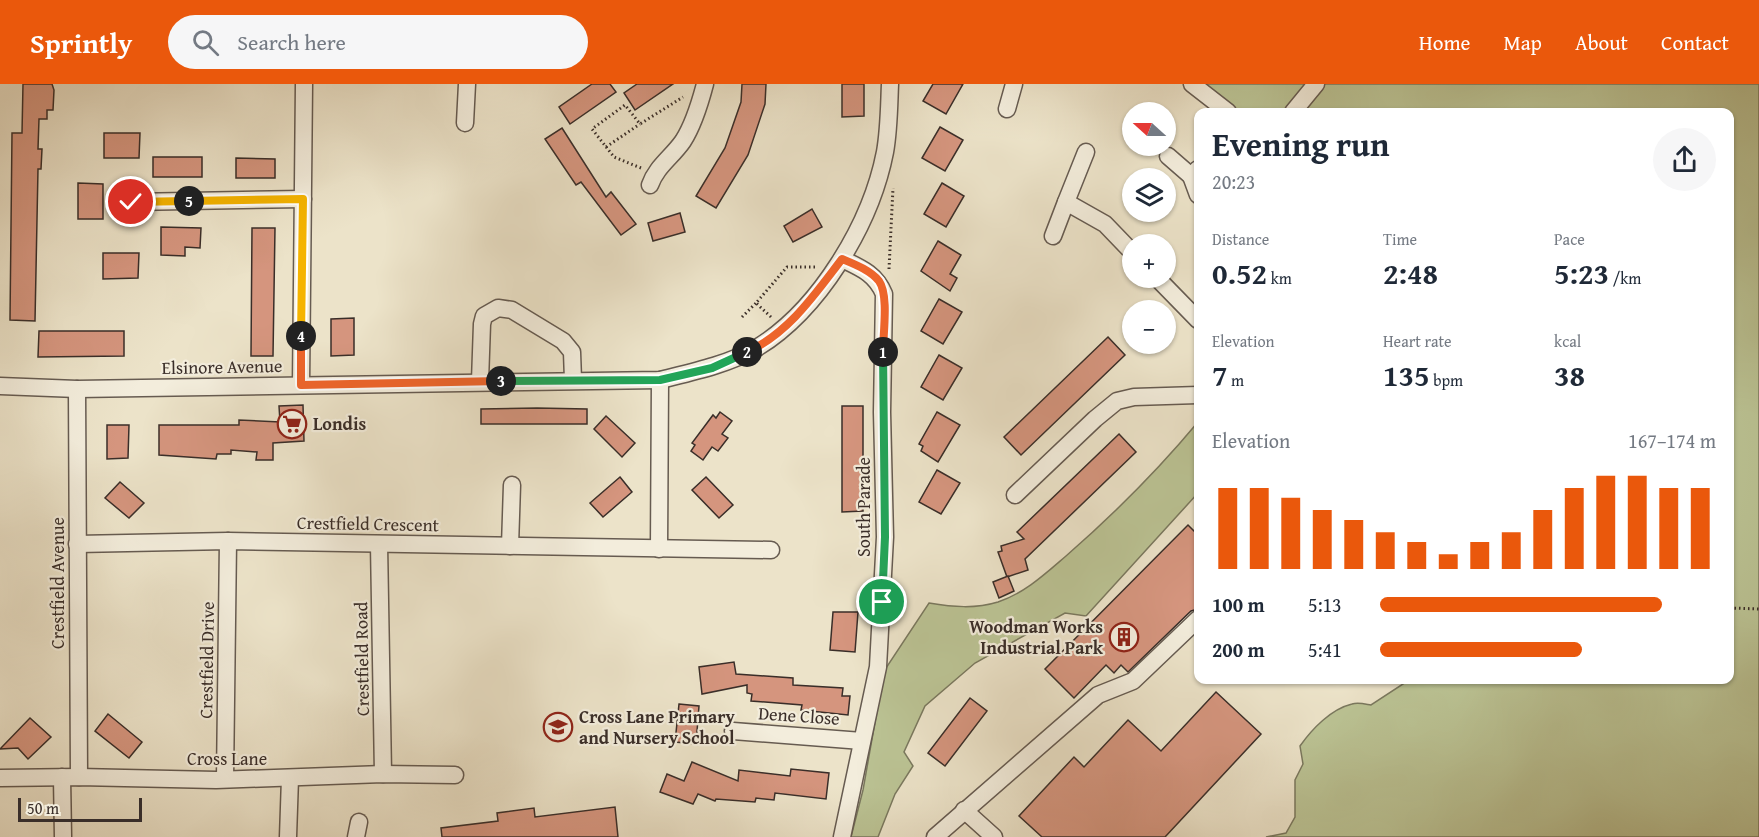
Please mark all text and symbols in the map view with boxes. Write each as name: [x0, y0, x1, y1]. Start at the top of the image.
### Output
search box: [168, 15, 588, 69]
text: Sprintly: [30, 22, 132, 63]
icon: search: [189, 26, 222, 59]
text: Search here: [237, 26, 346, 58]
text: Home: [1419, 27, 1470, 58]
text: Map: [1503, 27, 1542, 58]
text: About: [1575, 27, 1628, 58]
text: Contact: [1661, 27, 1729, 58]
north arrow: [1122, 102, 1176, 156]
map controls: [1122, 102, 1176, 354]
text: Evening run: [1212, 120, 1389, 168]
button: share: [1653, 128, 1716, 191]
text: 20:23: [1212, 167, 1255, 196]
button: layers: [1122, 168, 1176, 222]
pin: [105, 176, 156, 227]
icon: check: [114, 185, 147, 218]
pin: 5: [174, 186, 204, 216]
text: 5: [185, 189, 193, 213]
text: Distance: [1212, 227, 1269, 251]
text: Time: [1383, 227, 1417, 251]
text: Pace: [1554, 227, 1585, 251]
button: +: [1122, 234, 1176, 288]
text: 0.52: [1212, 251, 1267, 295]
text: 2:48: [1383, 251, 1438, 295]
text: 5:23: [1554, 251, 1609, 295]
text: km: [1267, 266, 1292, 290]
text: /km: [1609, 266, 1641, 290]
button: −: [1122, 300, 1176, 354]
pin: 4: [286, 321, 316, 351]
text: 4: [297, 324, 305, 348]
text: Elevation: [1212, 329, 1275, 353]
text: Heart rate: [1383, 329, 1452, 353]
text: kcal: [1554, 329, 1581, 353]
pin: 2: [732, 337, 762, 367]
pin: 1: [868, 337, 898, 367]
text: 2: [743, 340, 751, 364]
text: 1: [879, 340, 887, 364]
street label: Elsinore Avenue: [162, 352, 282, 381]
text: 7: [1212, 353, 1228, 397]
text: 135: [1383, 353, 1430, 397]
text: 38: [1554, 353, 1585, 397]
pin: 3: [486, 366, 516, 396]
text: m: [1228, 368, 1244, 392]
text: bpm: [1430, 368, 1463, 392]
text: 3: [497, 369, 505, 393]
supermarket icon: Londis: [276, 408, 308, 440]
place label: Londis: [313, 410, 366, 437]
text: Elevation: [1212, 426, 1290, 455]
text: 167–174 m: [1628, 426, 1716, 455]
street label: South Parade: [850, 457, 877, 557]
street label: Crestfield Crescent: [297, 509, 440, 538]
street label: Crestfield Avenue: [44, 517, 71, 649]
pin: [856, 576, 907, 627]
icon: arrive: [865, 585, 898, 618]
text: 100 m: [1212, 590, 1265, 619]
text: 5:13: [1308, 590, 1342, 619]
street label: Crestfield Drive: [192, 601, 221, 719]
street label: Crestfield Road: [347, 601, 376, 716]
place label: Woodman Works Industrial Park: [969, 613, 1104, 661]
building icon: Woodman Works Industrial Park: [1108, 621, 1140, 653]
text: 200 m: [1212, 635, 1265, 664]
text: 5:41: [1308, 635, 1342, 664]
street label: Dene Close: [757, 699, 841, 732]
place label: Cross Lane Primary and Nursery School: [579, 703, 735, 751]
school or university icon: Cross Lane Primary and Nursery School: [542, 711, 574, 743]
street label: Cross Lane: [187, 745, 267, 772]
scale bar: [18, 795, 142, 822]
text: 50 m: [27, 796, 59, 820]

